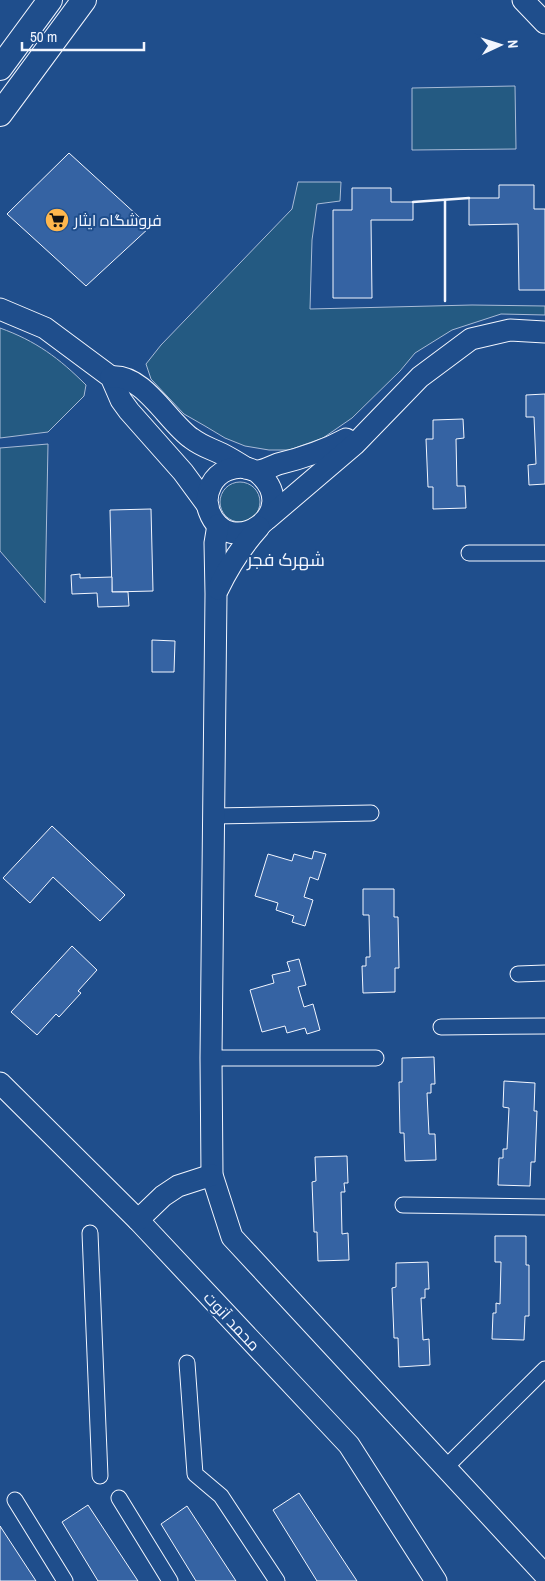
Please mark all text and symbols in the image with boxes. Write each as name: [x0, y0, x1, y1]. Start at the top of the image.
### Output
scale bar: [22, 20, 145, 52]
north arrow: [475, 20, 525, 70]
text: 50 m: [30, 26, 57, 47]
text: N: [504, 39, 522, 49]
supermarket icon: فروشگاه ایثار: [44, 207, 70, 233]
place label: فروشگاه ایثار: [73, 209, 162, 231]
district label: شهرک فجر: [246, 547, 325, 572]
street label: محمد آتوت: [199, 1287, 265, 1355]

